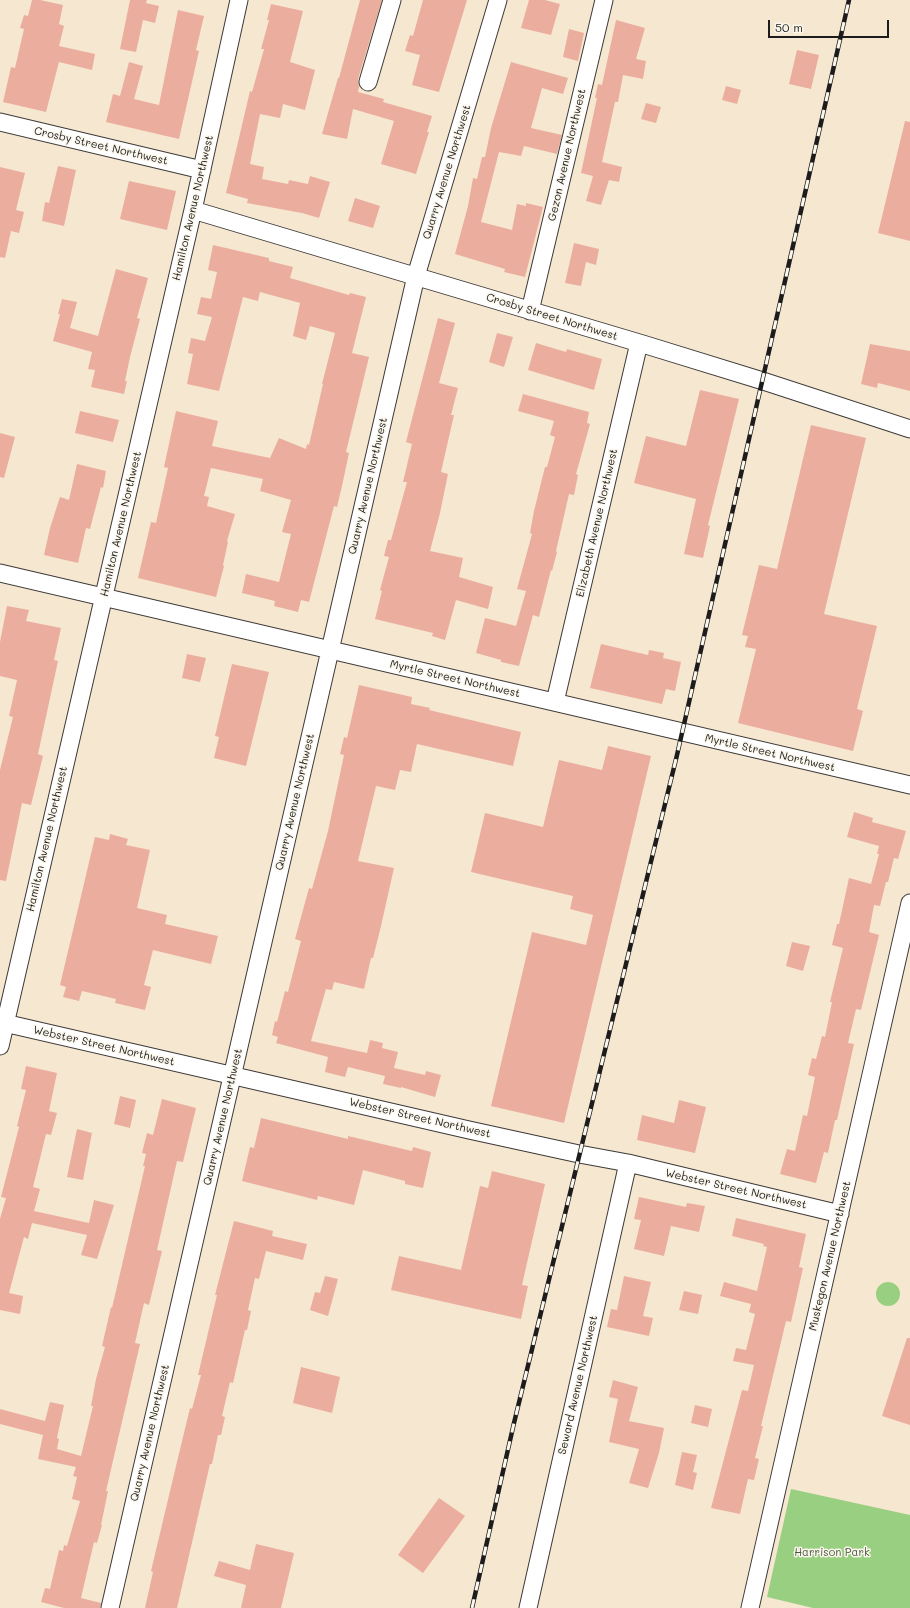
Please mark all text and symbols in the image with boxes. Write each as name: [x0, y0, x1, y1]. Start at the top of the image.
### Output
scale bar: [770, 12, 891, 38]
text: 50 m: [775, 19, 803, 35]
street label: Gezon Avenue Northwest: [545, 87, 589, 223]
street label: Quarry Avenue Northwest: [420, 103, 474, 241]
street label: Crosby Street Northwest: [33, 124, 169, 168]
street label: Hamilton Avenue Northwest: [170, 134, 216, 282]
street label: Crosby Street Northwest: [485, 291, 619, 343]
street label: Quarry Avenue Northwest: [346, 416, 390, 556]
street label: Elizabeth Avenue Northwest: [573, 447, 621, 599]
street label: Hamilton Avenue Northwest: [98, 450, 144, 598]
street label: Myrtle Street Northwest: [389, 658, 521, 700]
street label: Quarry Avenue Northwest: [273, 732, 317, 872]
street label: Myrtle Street Northwest: [704, 732, 836, 774]
street label: Hamilton Avenue Northwest: [24, 765, 70, 913]
street label: Webster Street Northwest: [32, 1023, 176, 1069]
street label: Quarry Avenue Northwest: [201, 1047, 245, 1187]
street label: Webster Street Northwest: [348, 1095, 492, 1141]
street label: Webster Street Northwest: [664, 1166, 808, 1212]
street label: Muskegon Avenue Northwest: [806, 1180, 854, 1332]
street label: Seward Avenue Northwest: [556, 1314, 600, 1456]
street label: Quarry Avenue Northwest: [128, 1363, 172, 1503]
park label: Harrison Park: [794, 1546, 870, 1560]

